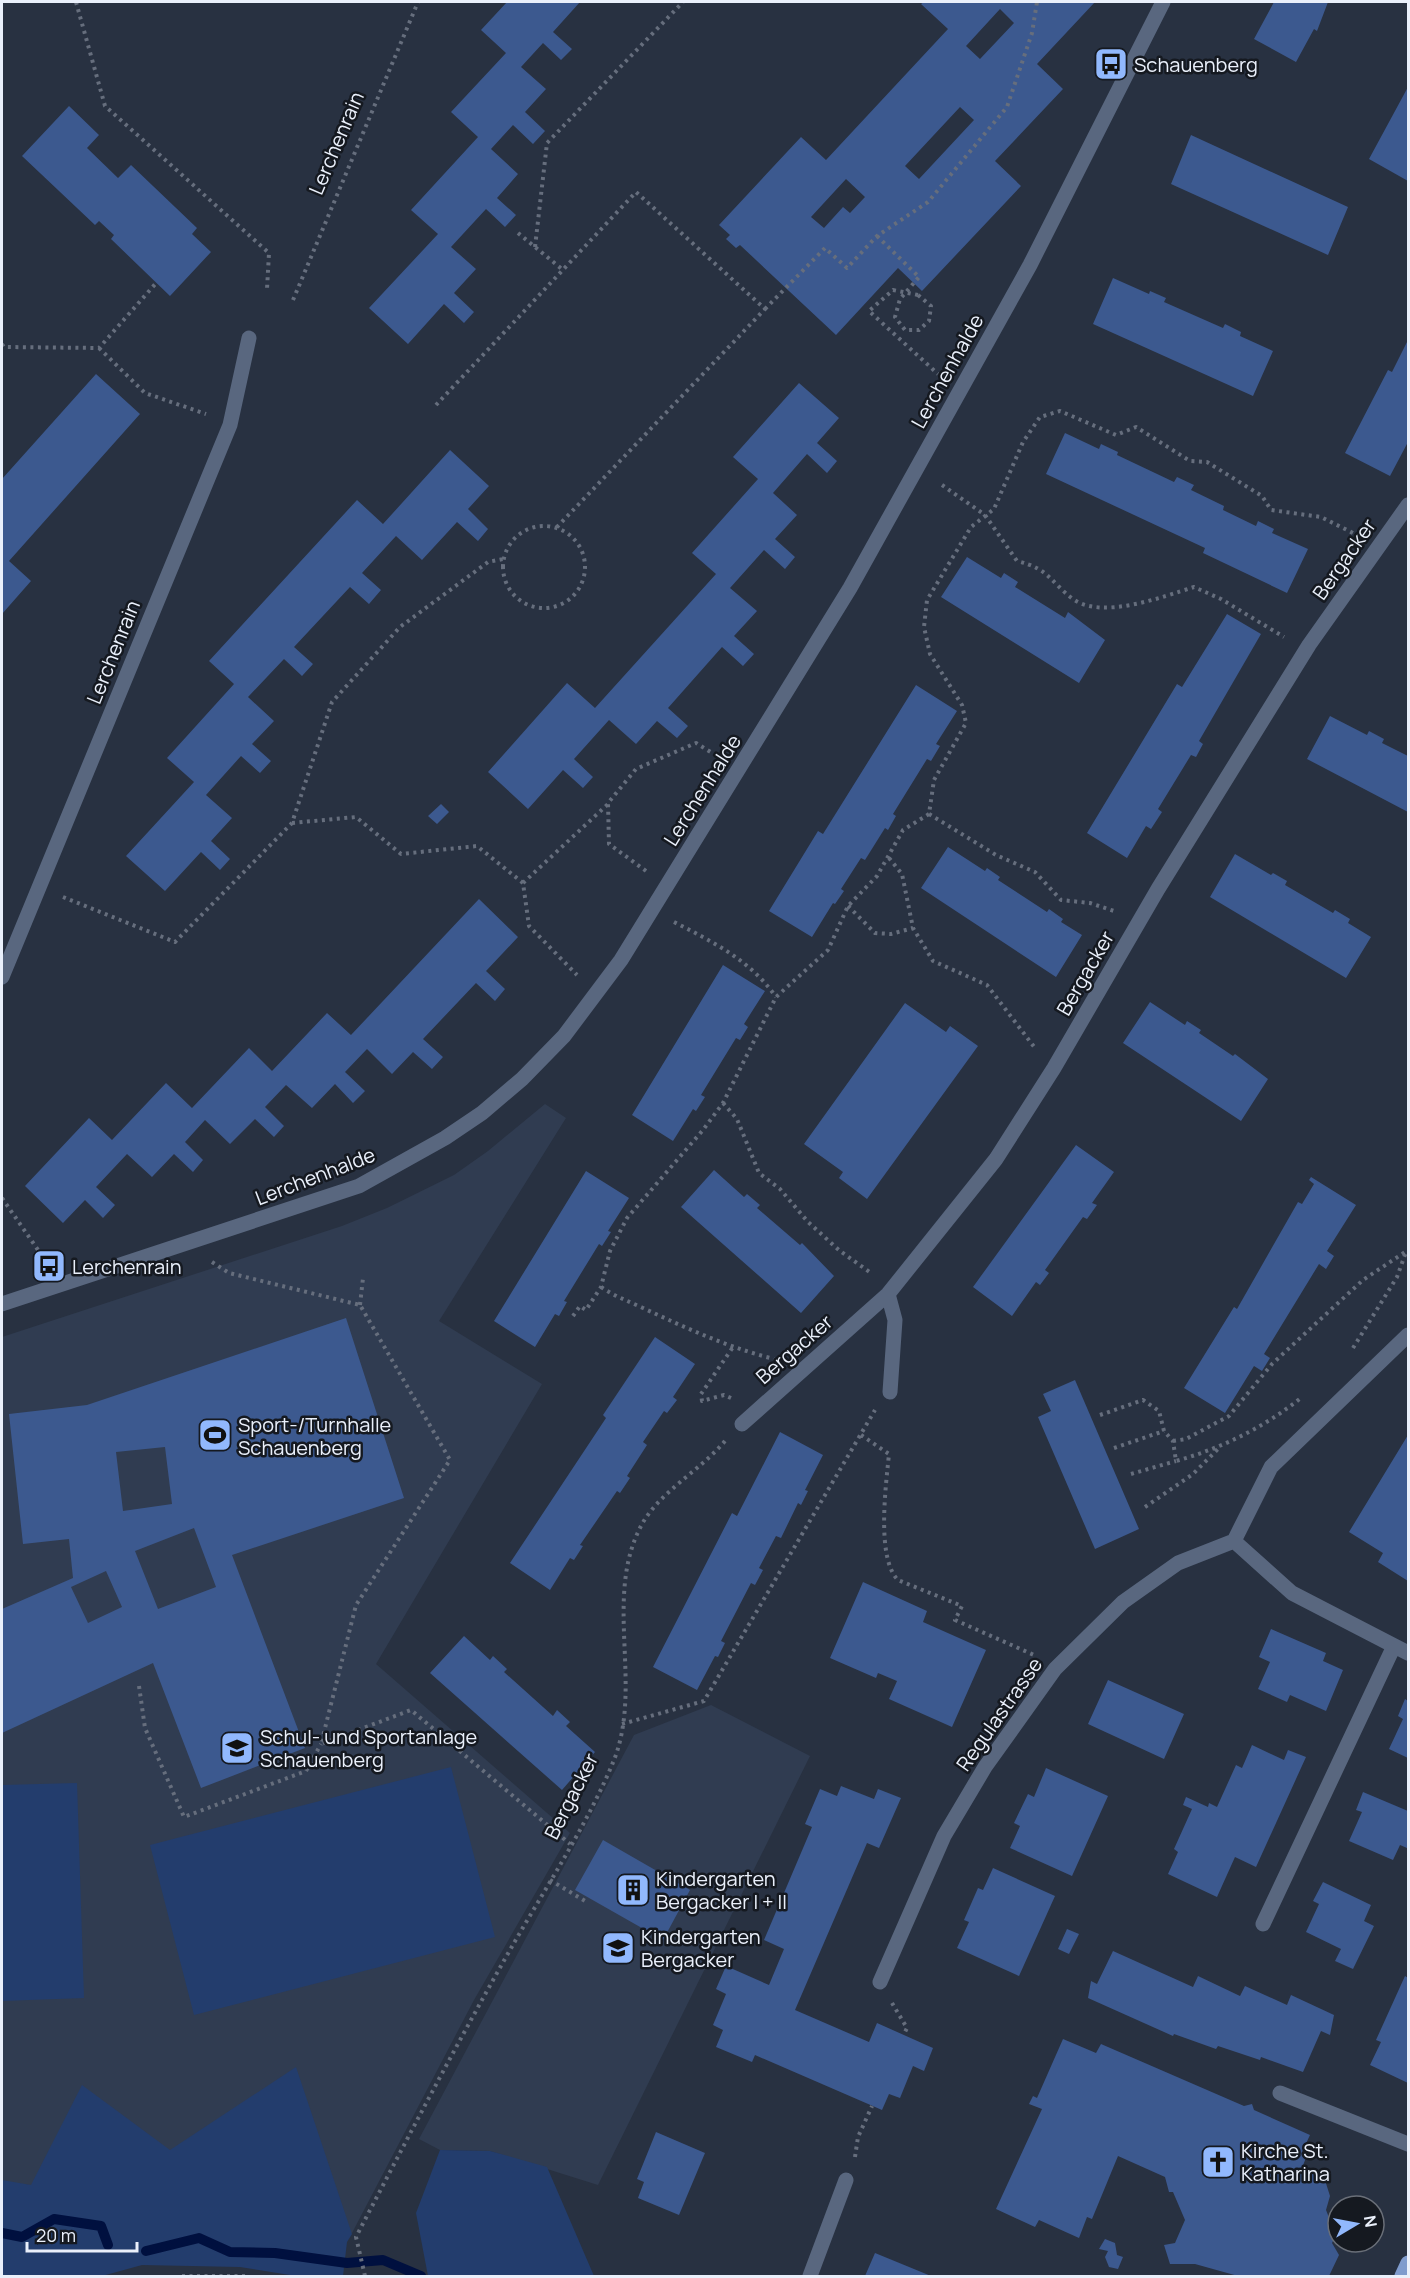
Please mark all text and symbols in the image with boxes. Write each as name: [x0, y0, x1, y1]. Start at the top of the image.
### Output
bus stop icon: Schauenberg: [1093, 46, 1129, 82]
place label: Schauenberg: [1134, 51, 1258, 78]
street label: Lerchenrain: [302, 87, 370, 199]
street label: Lerchenhalde: [905, 309, 989, 433]
street label: Bergacker: [1306, 513, 1382, 605]
street label: Lerchenrain: [80, 596, 146, 708]
street label: Lerchenhalde: [657, 729, 747, 851]
street label: Bergacker: [1050, 926, 1120, 1020]
street label: Lerchenhalde: [251, 1141, 379, 1211]
bus stop icon: Lerchenrain: [31, 1248, 67, 1284]
place label: Lerchenrain: [72, 1253, 182, 1280]
street label: Bergacker: [750, 1308, 838, 1390]
place label: Sport-/Turnhalle Schauenberg: [238, 1411, 391, 1461]
sports icon: Sport-/Turnhalle Schauenberg: [197, 1417, 233, 1453]
street label: Regulastrasse: [950, 1652, 1048, 1776]
place label: Schul- und Sportanlage Schauenberg: [260, 1723, 477, 1773]
school or university icon: Schul- und Sportanlage Schauenberg: [219, 1730, 255, 1766]
street label: Bergacker: [538, 1748, 604, 1844]
place label: Kindergarten Bergacker I + II: [656, 1865, 787, 1915]
building icon: Kindergarten Bergacker I + II: [615, 1872, 651, 1908]
place label: Kindergarten Bergacker: [641, 1923, 761, 1973]
school or university icon: Kindergarten Bergacker: [600, 1930, 636, 1966]
place label: Kirche St. Katharina: [1241, 2137, 1330, 2187]
church icon: Kirche St. Katharina: [1200, 2144, 1236, 2180]
north arrow: [1326, 2194, 1386, 2254]
text: N: [1359, 2214, 1383, 2229]
scale bar: [27, 2215, 136, 2253]
text: 20 m: [36, 2223, 76, 2247]

